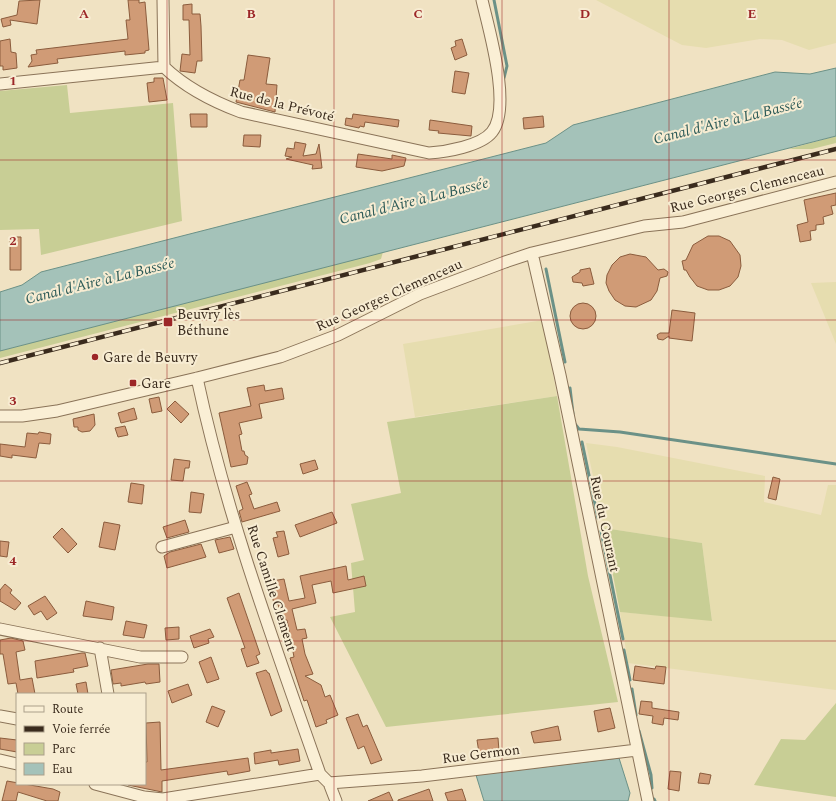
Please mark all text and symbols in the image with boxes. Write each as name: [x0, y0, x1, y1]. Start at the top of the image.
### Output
text: A: [79, 4, 89, 24]
text: B: [246, 4, 256, 24]
text: C: [413, 4, 423, 24]
text: D: [580, 4, 590, 24]
text: E: [748, 4, 757, 24]
text: 1: [9, 71, 17, 91]
street label: Rue de la Prévoté: [228, 81, 337, 127]
water label: Canal d'Aire à La Bassée: [651, 91, 806, 151]
street label: Rue Georges Clemenceau: [668, 160, 826, 218]
water label: Canal d'Aire à La Bassée: [337, 171, 492, 231]
text: 2: [9, 231, 17, 251]
water label: Canal d'Aire à La Bassée: [23, 251, 178, 311]
street label: Rue Georges Clemenceau: [312, 253, 466, 337]
place label: Beuvry lès Béthune: [177, 304, 240, 341]
marker: Beuvry lès Béthune: [162, 316, 174, 328]
place label: Gare de Beuvry: [103, 347, 199, 368]
marker: Gare de Beuvry: [90, 352, 100, 362]
place label: Gare: [141, 373, 171, 394]
marker: Gare: [128, 378, 138, 388]
text: 3: [9, 391, 17, 411]
street label: Rue du Courant: [585, 474, 625, 574]
street label: Rue Camille Clement: [242, 522, 302, 654]
text: 4: [9, 551, 17, 571]
legend: [16, 693, 146, 785]
text: Route: [52, 700, 83, 719]
text: Voie ferrée: [52, 720, 111, 739]
street label: Rue Germon: [441, 739, 521, 769]
text: Parc: [52, 740, 76, 759]
text: Eau: [52, 760, 73, 779]

